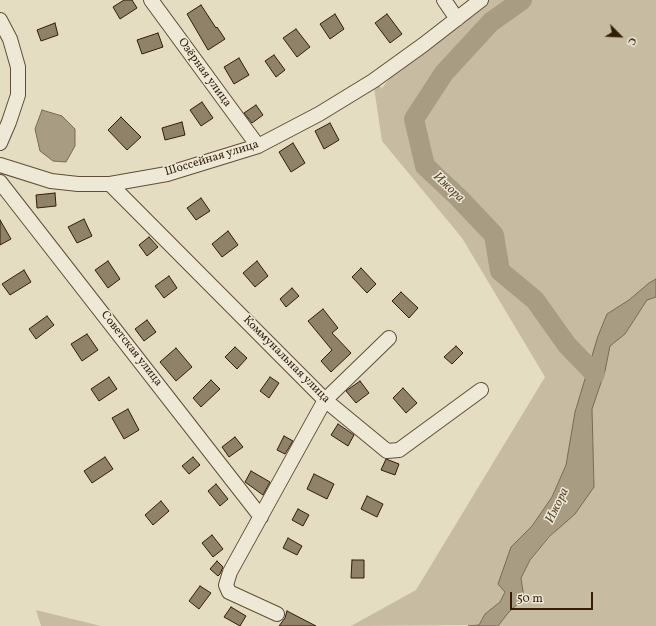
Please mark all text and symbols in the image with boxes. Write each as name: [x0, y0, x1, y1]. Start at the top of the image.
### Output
north arrow: [600, 16, 640, 56]
text: С: [623, 35, 640, 47]
street label: Озёрная улица: [174, 36, 234, 110]
street label: Шоссейная улица: [163, 138, 261, 180]
water label: Ижора: [429, 170, 467, 206]
street label: Советская улица: [97, 308, 165, 390]
street label: Коммунальная улица: [239, 313, 333, 407]
water label: Ижора: [543, 486, 573, 526]
scale bar: [512, 584, 595, 610]
text: 50 m: [517, 591, 543, 607]

